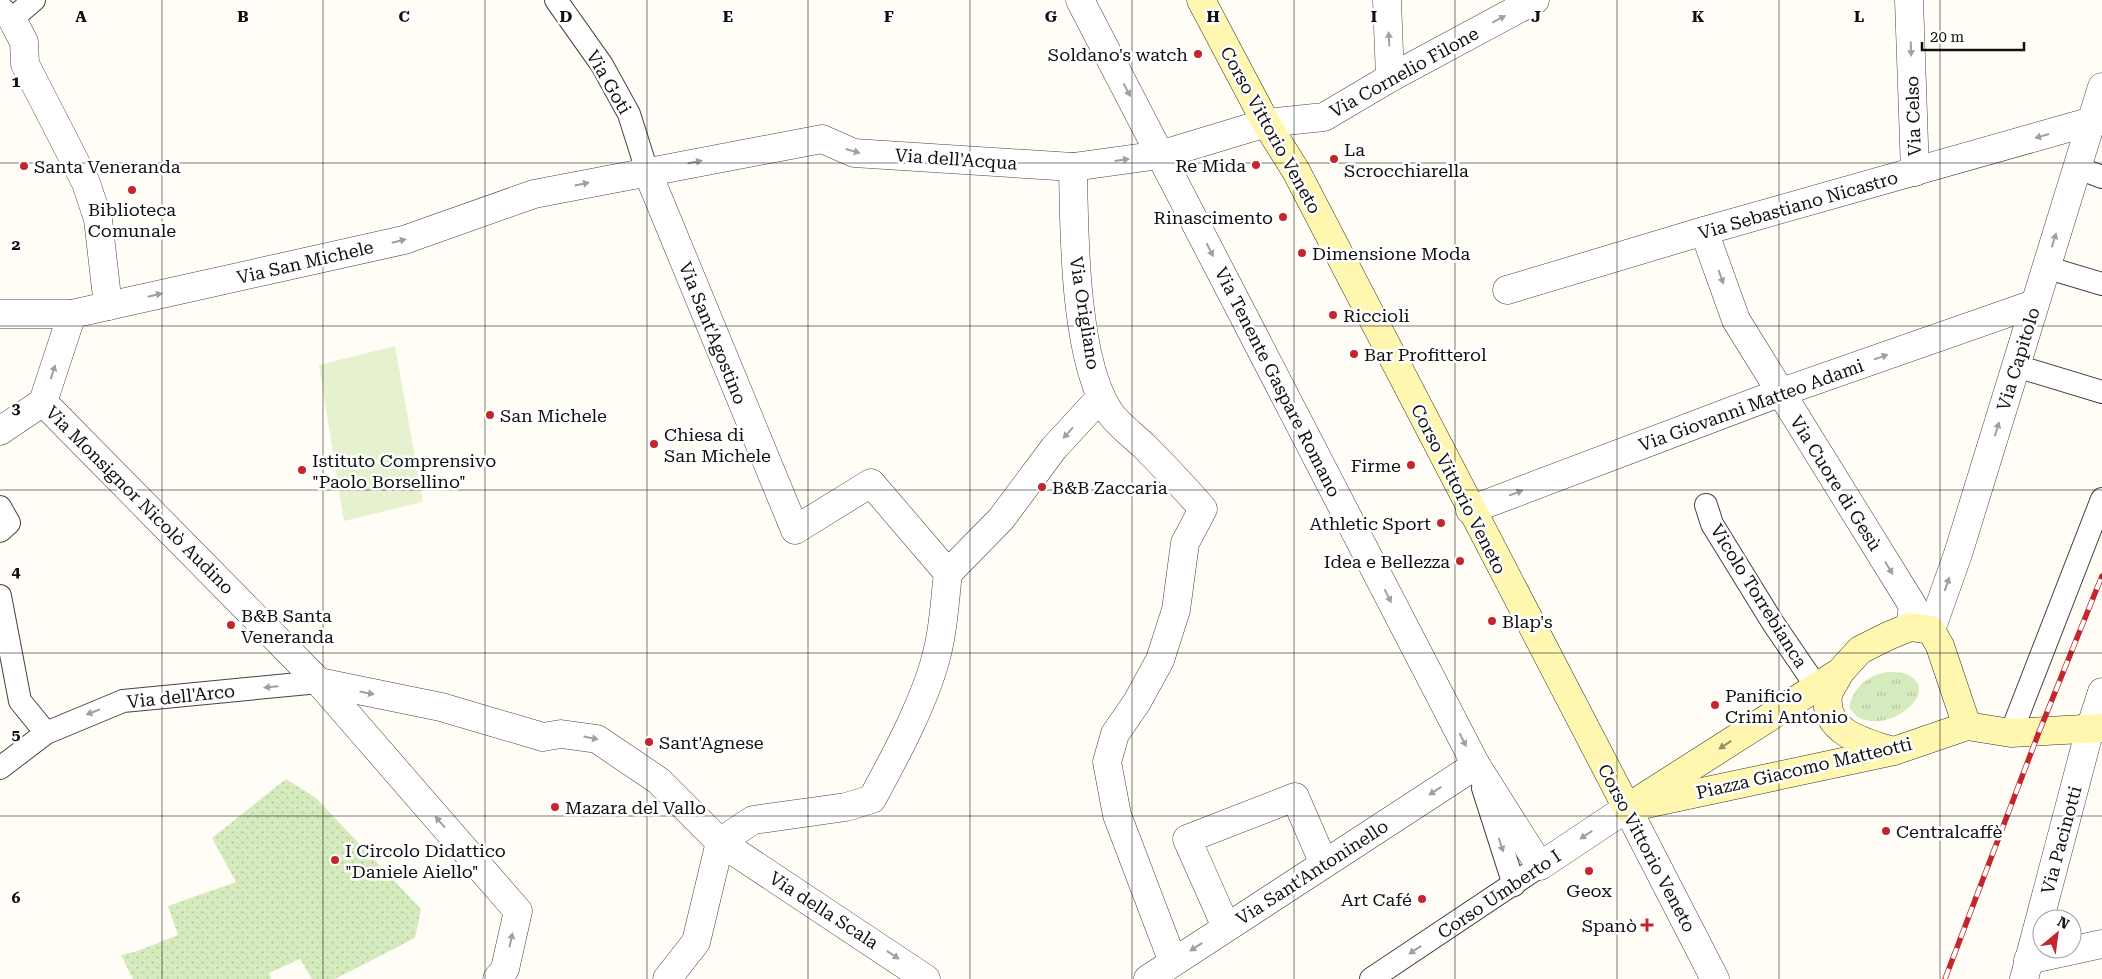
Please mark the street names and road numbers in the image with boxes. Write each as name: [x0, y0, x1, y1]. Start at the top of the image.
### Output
street label: Via Cornelio Filone: [1326, 22, 1482, 122]
street label: Corso Vittorio Veneto: [1216, 43, 1326, 217]
street label: Via Goti: [582, 46, 636, 118]
street label: Via Celso: [1901, 75, 1925, 157]
street label: Via dell'Acqua: [894, 144, 1018, 174]
street label: Via Sebastiano Nicastro: [1696, 166, 1900, 244]
street label: Via San Michele: [235, 236, 375, 288]
street label: Via Origliano: [1066, 255, 1104, 371]
street label: Via Sant'Agostino: [675, 259, 751, 407]
street label: Via Tenente Gaspare Romano: [1211, 264, 1345, 500]
street label: Via Capitolo: [1992, 305, 2044, 413]
street label: Via Giovanni Matteo Adami: [1636, 354, 1867, 456]
street label: Corso Vittorio Veneto: [1407, 401, 1511, 577]
street label: Via Monsignor Nicolò Audino: [42, 402, 238, 598]
street label: Via Cuore di Gesù: [1786, 412, 1886, 554]
street label: Vicolo Torrebianca: [1706, 520, 1812, 672]
street label: Via dell'Arco: [126, 680, 236, 712]
street label: Piazza Giacomo Matteotti: [1694, 733, 1914, 803]
street label: Corso Vittorio Veneto: [1594, 760, 1700, 936]
street label: Via Pacinotti: [2036, 783, 2086, 896]
street label: Via Sant'Antoninello: [1232, 815, 1392, 929]
street label: Corso Umberto I: [1434, 845, 1564, 943]
street label: Via della Scala: [765, 867, 883, 953]

